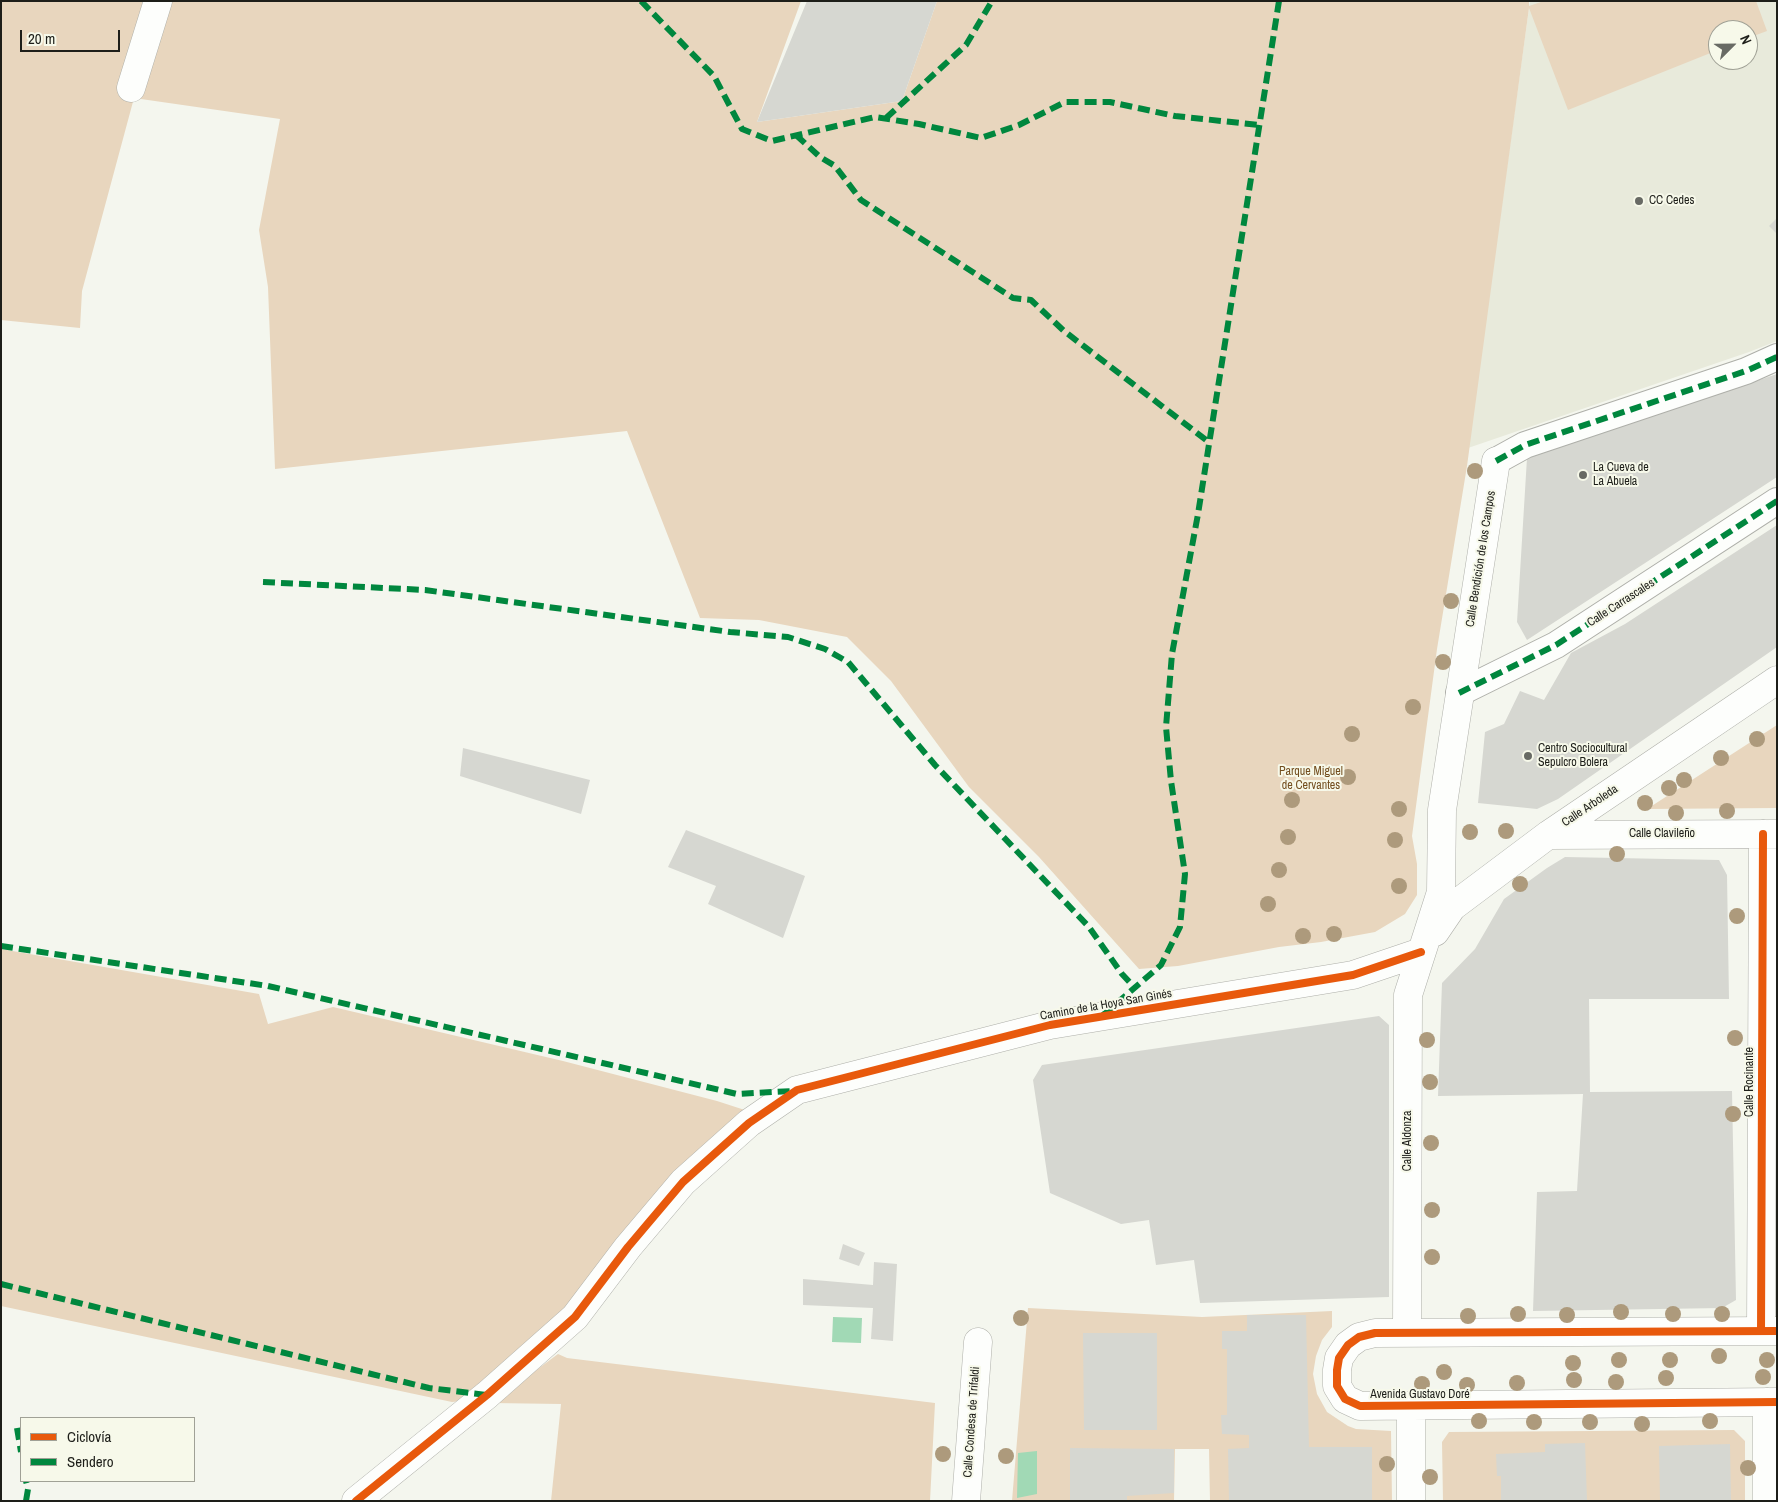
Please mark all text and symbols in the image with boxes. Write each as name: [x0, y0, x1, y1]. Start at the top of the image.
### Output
scale bar: [22, 20, 122, 52]
north arrow: [1708, 20, 1758, 70]
text: 20 m: [28, 28, 55, 49]
text: N: [1736, 32, 1756, 47]
place label: CC Cedes: [1649, 194, 1694, 208]
marker: CC Cedes: [1633, 195, 1645, 207]
place label: La Cueva de La Abuela: [1593, 461, 1649, 489]
marker: La Cueva de La Abuela: [1577, 469, 1589, 481]
street label: Calle Bendición de los Campos: [1463, 490, 1499, 628]
street label: Calle Carrascales: [1585, 576, 1657, 630]
place label: Centro Sociocultural Sepulcro Bolera: [1538, 742, 1627, 770]
marker: Centro Sociocultural Sepulcro Bolera: [1522, 750, 1534, 762]
park label: Parque Miguel de Cervantes: [1279, 765, 1343, 793]
street label: Calle Arboleda: [1559, 782, 1621, 830]
street label: Calle Clavileño: [1629, 827, 1695, 841]
street label: Camino de la Hoya San Ginés: [1039, 986, 1173, 1024]
street label: Calle Rocinante: [1743, 1047, 1757, 1117]
street label: Calle Aldonza: [1401, 1111, 1415, 1171]
street label: Calle Condesa de Trifaldi: [961, 1366, 983, 1478]
street label: Avenida Gustavo Doré: [1370, 1388, 1470, 1402]
legend: [20, 1417, 195, 1482]
text: Ciclovía: [67, 1426, 111, 1447]
text: Sendero: [67, 1451, 114, 1472]

